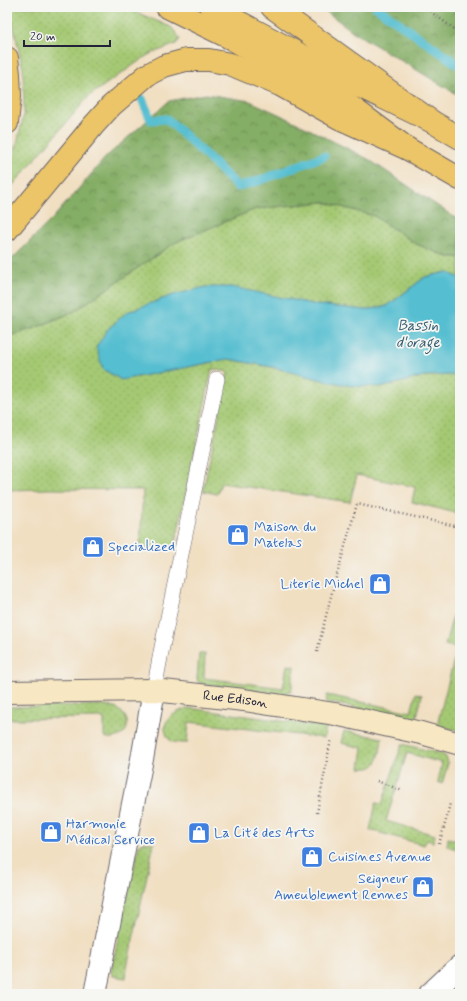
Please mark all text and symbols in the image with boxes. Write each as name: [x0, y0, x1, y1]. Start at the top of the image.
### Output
scale bar: [24, 22, 110, 48]
text: 20 m: [30, 29, 56, 45]
water label: Bassin d'orage: [396, 316, 441, 355]
place label: Maison du Matelas: [254, 518, 316, 552]
shop icon: Maison du Matelas: [225, 522, 251, 548]
shop icon: Specialized: [80, 534, 106, 560]
place label: Specialized: [108, 538, 175, 556]
shop icon: Literie Michel: [367, 571, 393, 597]
place label: Literie Michel: [281, 575, 364, 593]
street label: Rue Edison: [202, 687, 269, 713]
place label: Harmonie Médical Service: [66, 815, 155, 849]
shop icon: Harmonie Médical Service: [38, 819, 64, 845]
shop icon: La Cité des Arts: [186, 820, 212, 846]
place label: La Cité des Arts: [214, 824, 315, 842]
shop icon: Cuisines Avenue: [299, 844, 325, 870]
place label: Cuisines Avenue: [328, 848, 431, 866]
place label: Seigneur Ameublement Rennes: [274, 870, 408, 904]
shop icon: Seigneur Ameublement Rennes: [410, 874, 436, 900]

